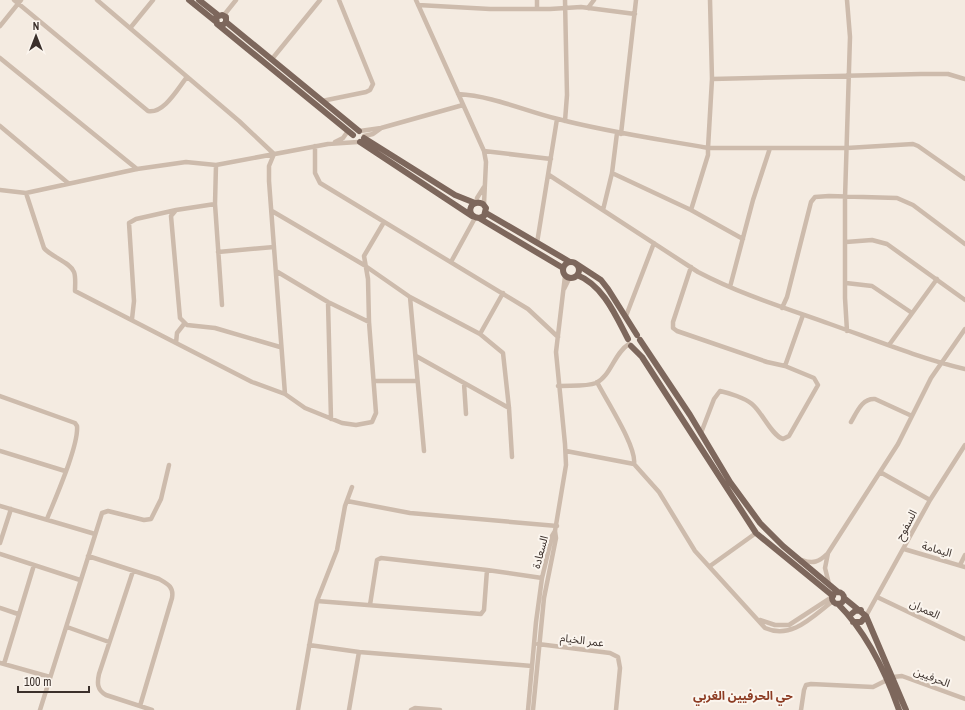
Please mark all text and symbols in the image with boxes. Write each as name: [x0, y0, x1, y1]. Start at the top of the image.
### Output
north arrow: [16, 16, 56, 56]
text: N: [33, 19, 39, 33]
street label: السفوح: [892, 507, 921, 543]
street label: السعادة: [529, 534, 551, 570]
street label: اليمامة: [921, 538, 953, 560]
street label: العمران: [908, 596, 942, 622]
street label: عمر الخيام: [559, 630, 605, 651]
street label: الحرفيين: [912, 664, 952, 690]
scale bar: [18, 668, 89, 694]
text: 100 m: [24, 674, 51, 690]
district label: حي الحرفيين الغربي: [693, 688, 793, 706]

